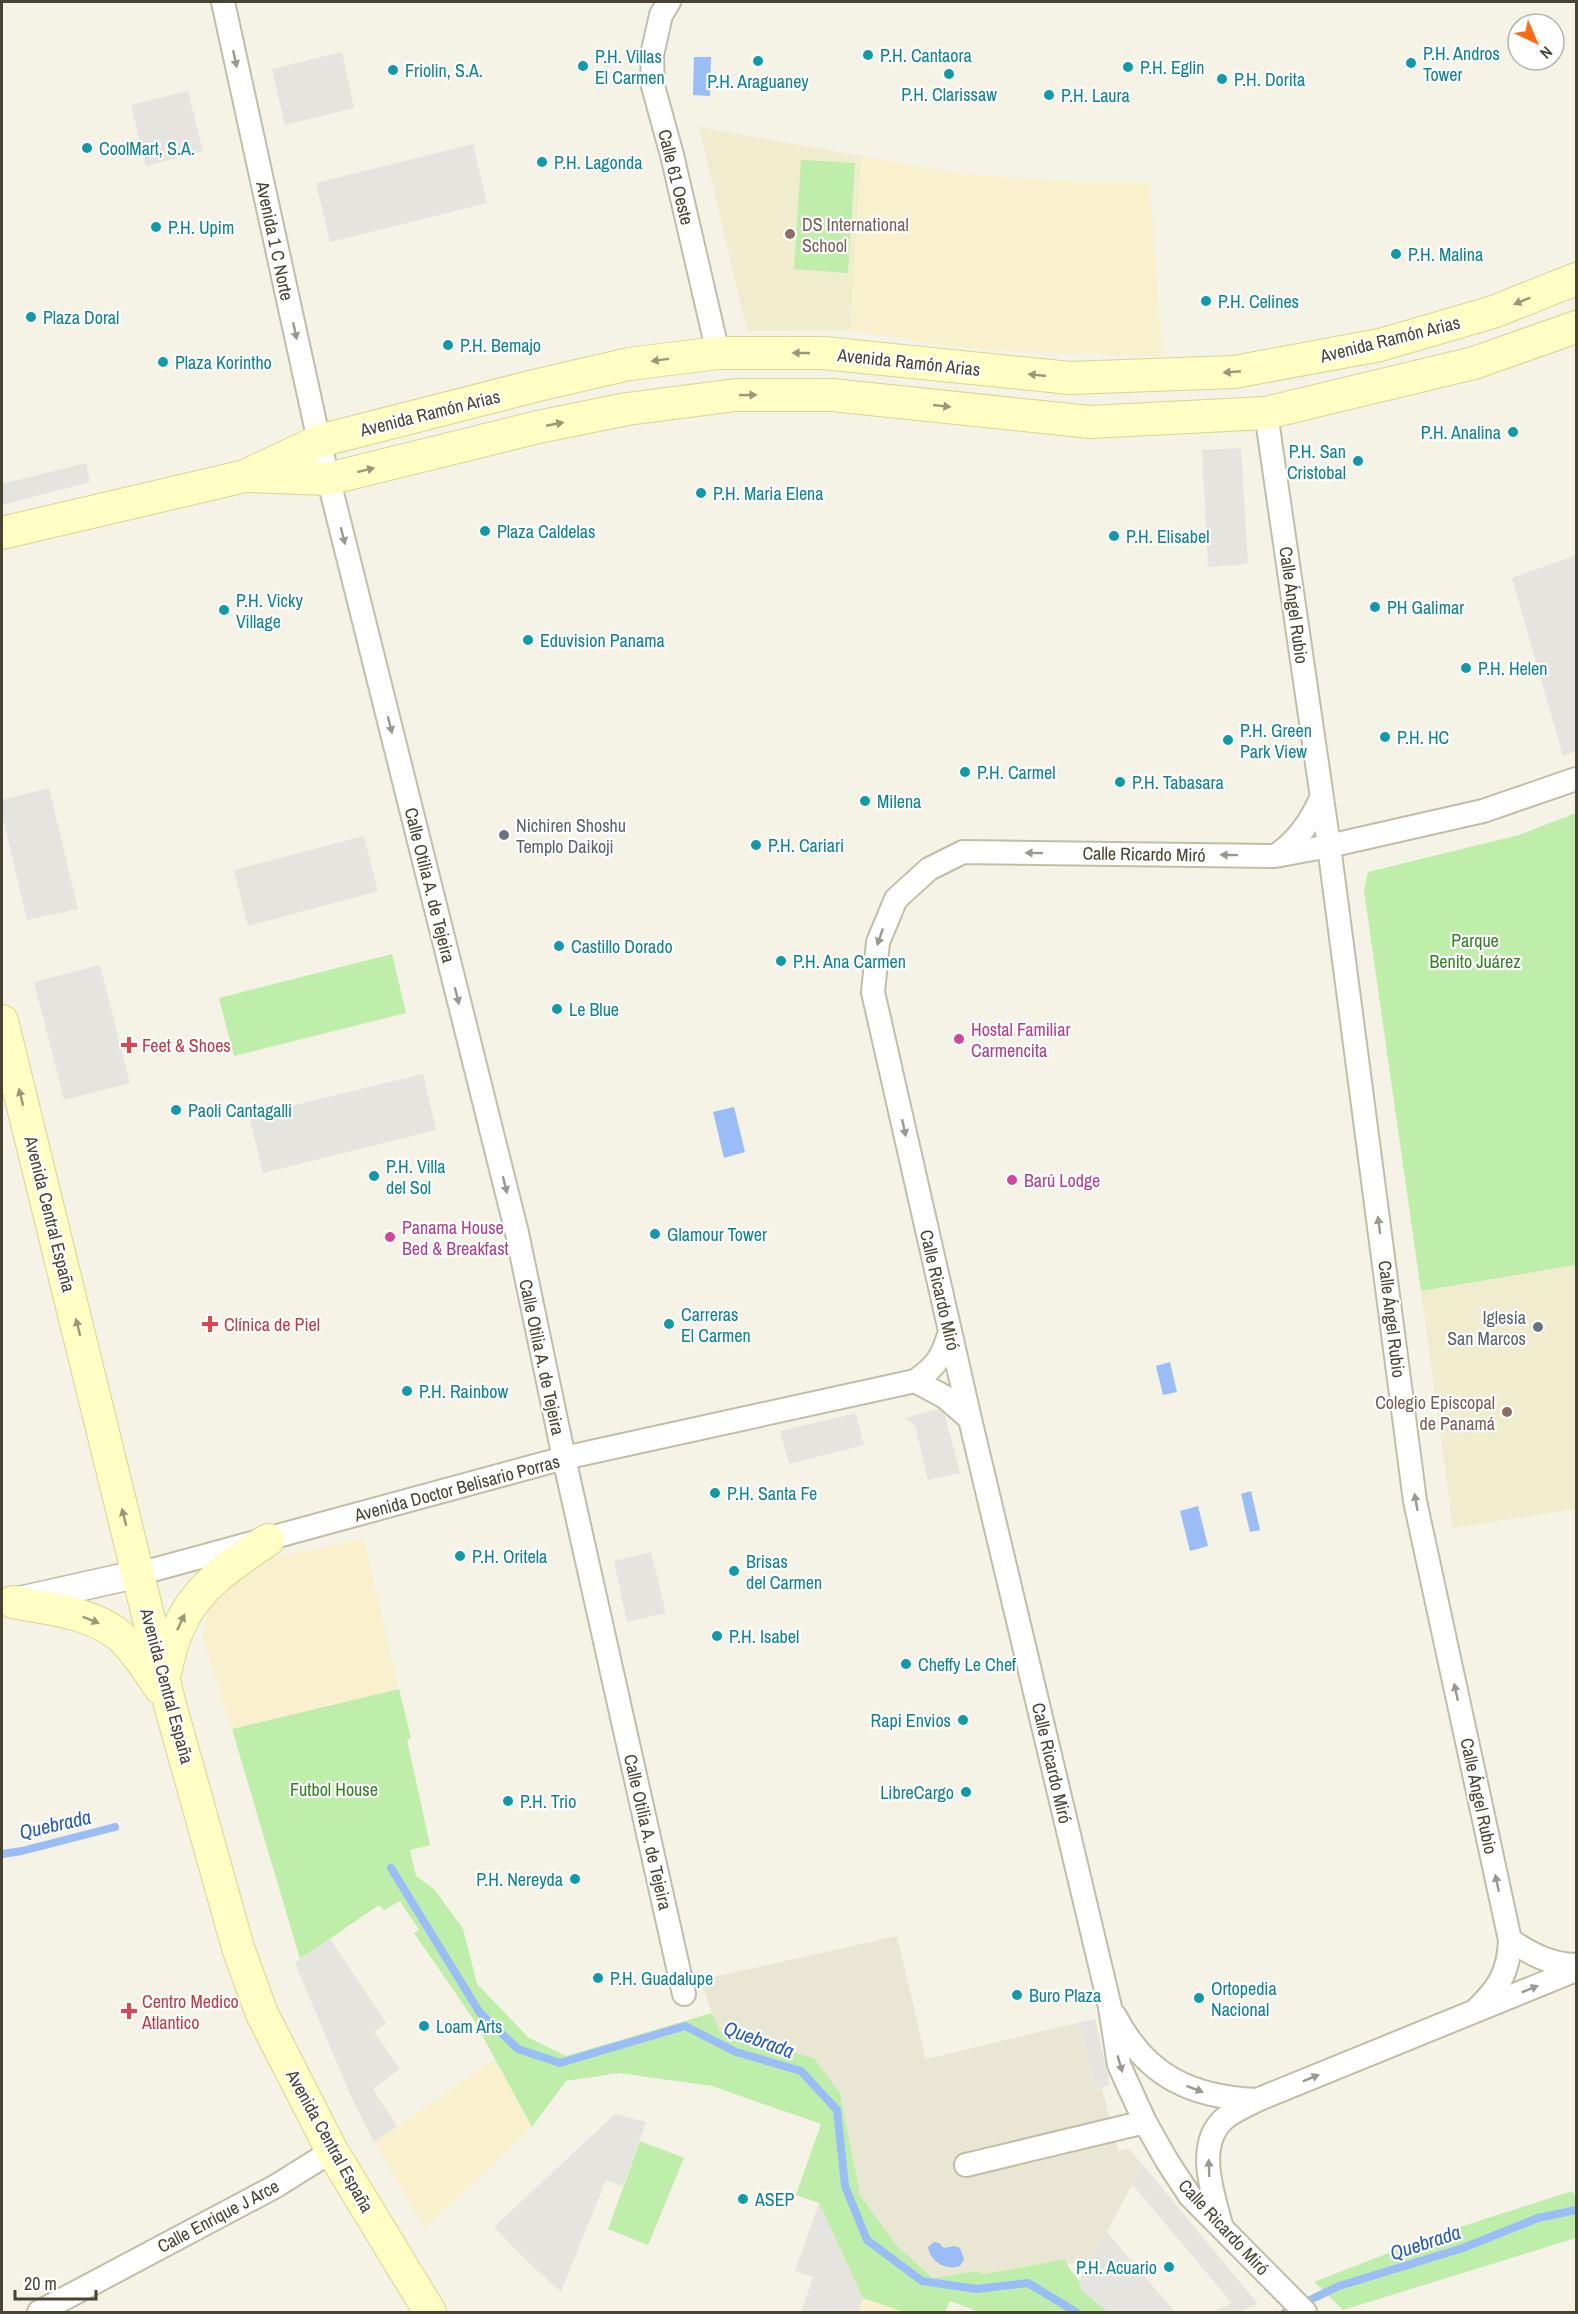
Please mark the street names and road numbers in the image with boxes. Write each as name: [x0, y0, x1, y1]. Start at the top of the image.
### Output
street label: Calle 61 Oeste: [652, 127, 700, 227]
street label: Avenida 1 C Norte: [250, 178, 300, 303]
street label: Avenida Ramón Arias: [1316, 310, 1463, 369]
street label: Avenida Ramón Arias: [835, 342, 982, 382]
street label: Avenida Ramón Arias: [356, 384, 503, 443]
street label: Calle Ángel Rubio: [1273, 545, 1315, 665]
street label: Calle Otilia A. de Tejeira: [399, 805, 461, 965]
street label: Calle Ricardo Miró: [1082, 840, 1206, 868]
street label: Avenida Central España: [18, 1133, 81, 1295]
street label: Calle Ricardo Miró: [914, 1227, 966, 1353]
street label: Calle Ángel Rubio: [1372, 1259, 1412, 1379]
street label: Calle Otilia A. de Tejeira: [513, 1277, 571, 1437]
street label: Avenida Doctor Belisario Porras: [351, 1449, 562, 1528]
street label: Avenida Central España: [134, 1605, 200, 1766]
street label: Calle Ricardo Miró: [1026, 1700, 1078, 1826]
street label: Calle Ángel Rubio: [1454, 1736, 1504, 1856]
street label: Calle Otilia A. de Tejeira: [618, 1752, 678, 1912]
street label: Avenida Central España: [280, 2064, 380, 2217]
street label: Calle Enrique J Arce: [153, 2173, 283, 2259]
street label: Calle Ricardo Miró: [1173, 2173, 1275, 2281]

